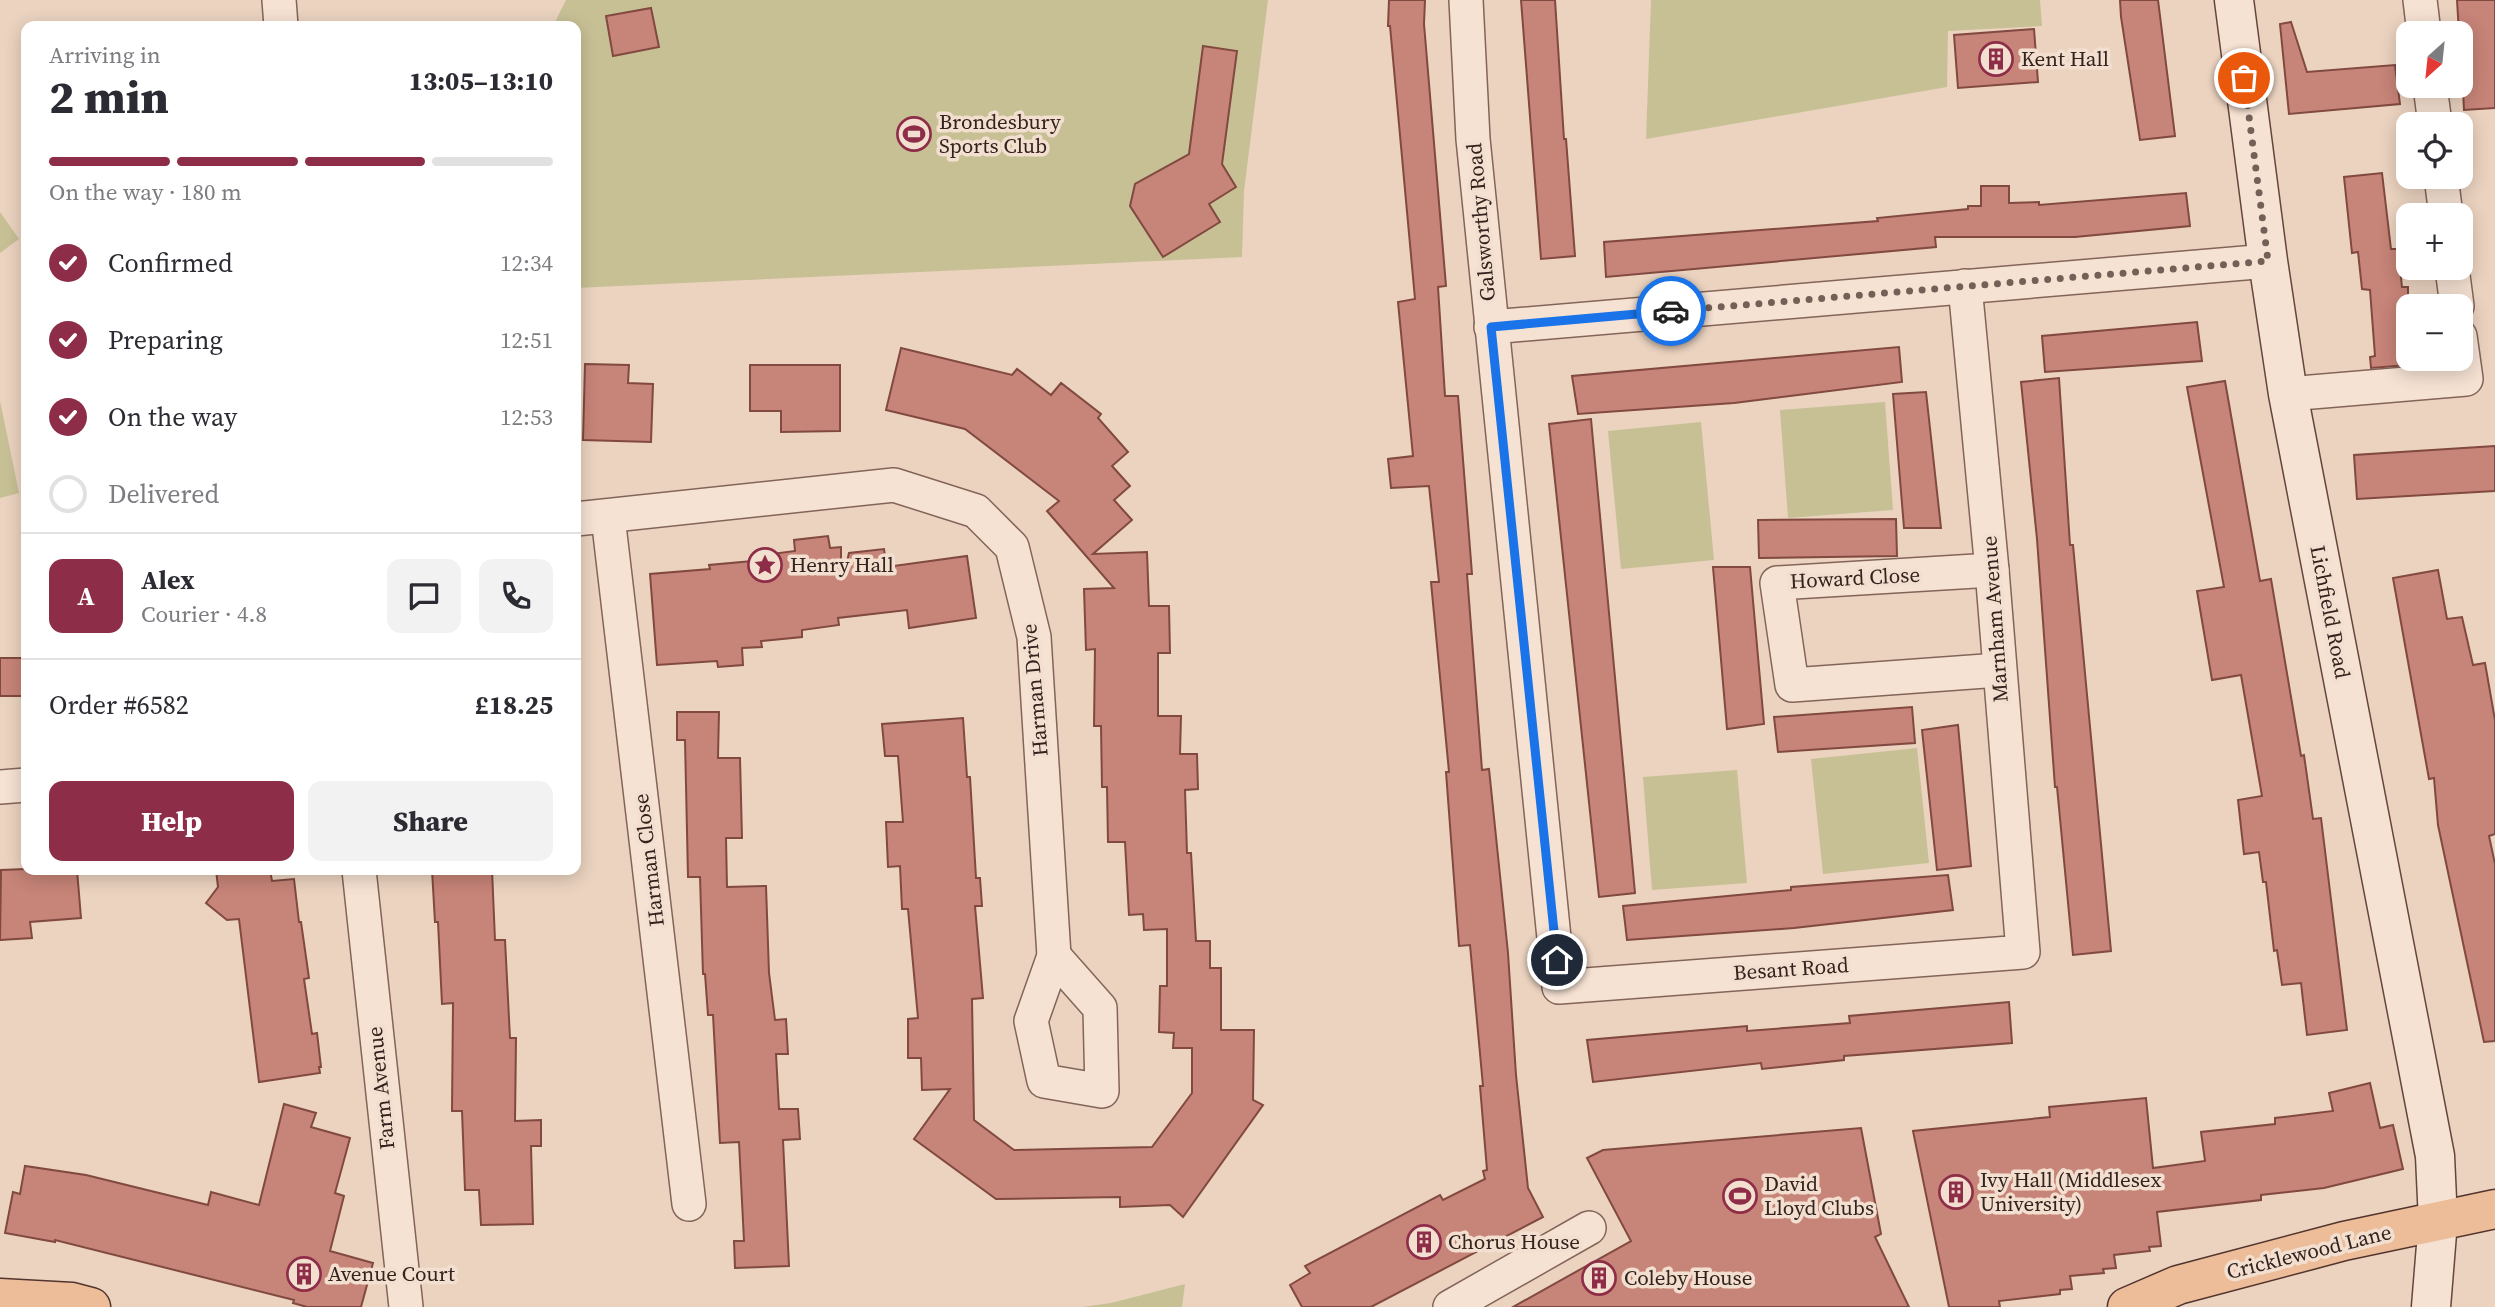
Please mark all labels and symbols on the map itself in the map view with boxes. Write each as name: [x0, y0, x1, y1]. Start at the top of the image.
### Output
north arrow: [2396, 21, 2473, 98]
building icon: Kent Hall: [1977, 40, 2015, 78]
place label: Kent Hall: [2021, 44, 2109, 73]
pin: [2214, 48, 2274, 108]
place label: Brondesbury Sports Club: [939, 107, 1061, 160]
sports icon: Brondesbury Sports Club: [895, 115, 933, 153]
street label: Galsworthy Road: [1459, 142, 1502, 302]
courier: [1636, 276, 1706, 346]
street label: Marnham Avenue: [1974, 535, 2015, 703]
street label: Lichfield Road: [2303, 543, 2358, 681]
place icon: Henry Hall: [746, 546, 784, 584]
place label: Henry Hall: [790, 550, 894, 579]
street label: Howard Close: [1789, 560, 1921, 595]
street label: Harman Drive: [1014, 622, 1055, 758]
street label: Harman Close: [626, 792, 671, 928]
pin: [1527, 930, 1587, 990]
street label: Besant Road: [1732, 950, 1850, 987]
street label: Farm Avenue: [360, 1025, 401, 1151]
place label: Ivy Hall (Middlesex University): [1980, 1165, 2162, 1218]
place label: David Lloyd Clubs: [1764, 1169, 1874, 1222]
building icon: Ivy Hall (Middlesex University): [1937, 1173, 1975, 1211]
sports icon: David Lloyd Clubs: [1721, 1177, 1759, 1215]
street label: Cricklewood Lane: [2224, 1217, 2394, 1286]
building icon: Chorus House: [1405, 1223, 1443, 1261]
place label: Chorus House: [1448, 1227, 1580, 1256]
building icon: Avenue Court: [285, 1255, 323, 1293]
place label: Avenue Court: [328, 1259, 455, 1288]
building icon: Coleby House: [1580, 1259, 1618, 1297]
place label: Coleby House: [1624, 1263, 1752, 1292]

